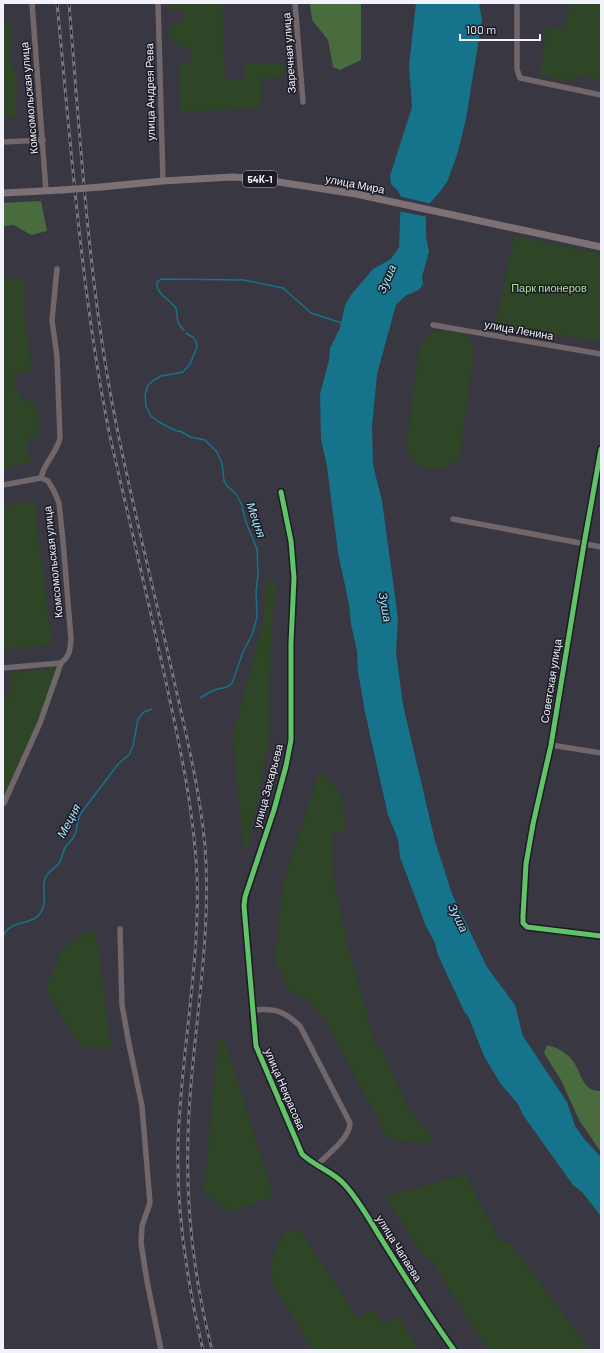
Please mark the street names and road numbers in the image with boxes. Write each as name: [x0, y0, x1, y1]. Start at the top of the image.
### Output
street label: Заречная улица: [279, 11, 298, 94]
street label: Комсомольская улица: [17, 41, 40, 155]
street label: улица Андрея Рева: [142, 42, 157, 141]
road number: 54К-1: [243, 171, 277, 187]
street label: улица Мира: [324, 171, 387, 196]
street label: улица Ленина: [483, 317, 556, 342]
street label: Комсомольская улица: [40, 505, 65, 619]
street label: Советская улица: [537, 637, 564, 724]
street label: улица Захарьева: [250, 742, 285, 829]
street label: улица Некрасова: [262, 1046, 309, 1132]
street label: улица Чапаева: [374, 1212, 426, 1284]

